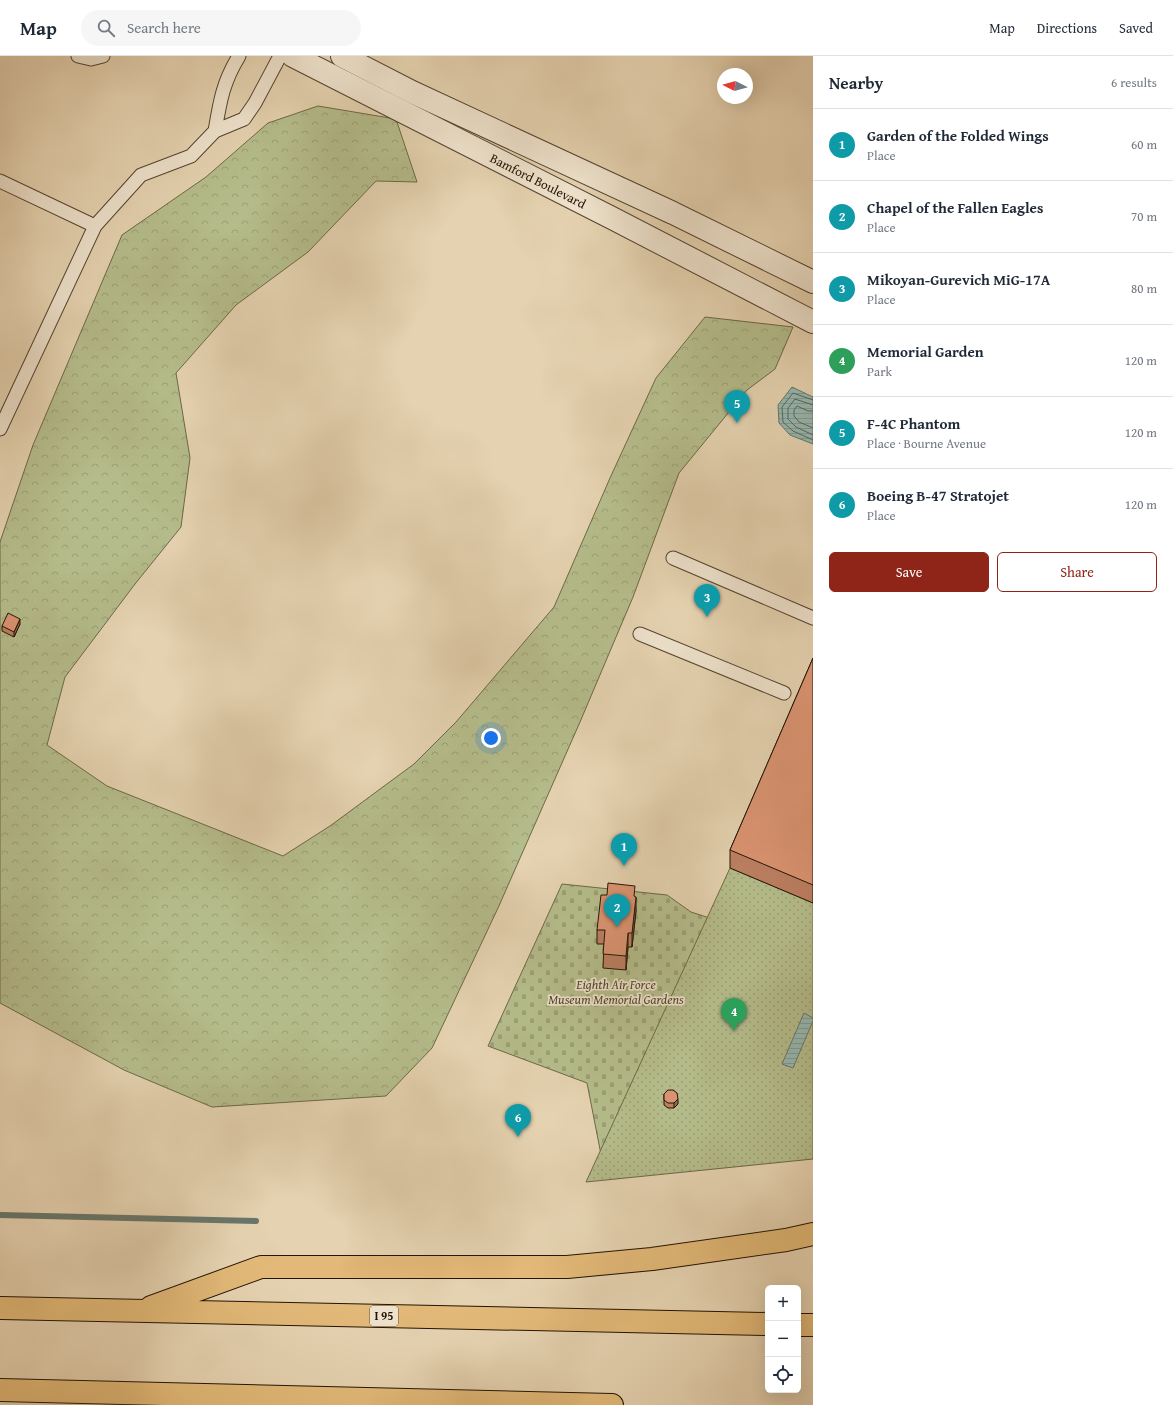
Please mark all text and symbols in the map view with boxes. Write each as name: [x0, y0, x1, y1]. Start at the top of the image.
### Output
search box: [81, 10, 361, 46]
text: Map: [20, 14, 57, 42]
icon: search: [95, 17, 117, 39]
text: Search here: [127, 17, 201, 38]
text: Map: [989, 18, 1015, 38]
text: Directions: [1037, 18, 1097, 38]
text: Saved: [1119, 18, 1153, 38]
north arrow: [717, 68, 753, 104]
text: Nearby: [829, 70, 883, 95]
text: 6 results: [1111, 73, 1157, 92]
text: Garden of the Folded Wings: [867, 125, 1049, 146]
text: 1: [839, 135, 845, 154]
text: 60 m: [1131, 135, 1157, 154]
text: Place: [867, 146, 896, 165]
street label: Bamford Boulevard: [487, 149, 589, 213]
text: Chapel of the Fallen Eagles: [867, 197, 1043, 218]
text: 2: [839, 207, 845, 226]
text: 70 m: [1131, 207, 1157, 226]
text: Place: [867, 218, 896, 237]
text: Mikoyan-Gurevich MiG-17A: [867, 269, 1050, 290]
text: 3: [839, 279, 845, 298]
text: 80 m: [1131, 279, 1157, 298]
text: Place: [867, 290, 896, 309]
text: Memorial Garden: [867, 341, 984, 362]
text: 4: [839, 351, 845, 370]
text: 120 m: [1125, 351, 1157, 370]
text: Park: [867, 362, 892, 381]
pin: 5: [724, 390, 750, 423]
text: F-4C Phantom: [867, 413, 960, 434]
text: 5: [839, 423, 845, 442]
text: 120 m: [1125, 423, 1157, 442]
text: Place · Bourne Avenue: [867, 434, 986, 453]
text: Boeing B-47 Stratojet: [867, 485, 1009, 506]
text: 6: [839, 495, 845, 514]
text: 120 m: [1125, 495, 1157, 514]
text: Place: [867, 506, 896, 525]
button: Save: [829, 552, 989, 592]
button: Share: [997, 552, 1157, 592]
pin: 3: [694, 584, 720, 617]
your location: [481, 728, 501, 748]
pin: 1: [611, 833, 637, 866]
pin: 2: [604, 894, 630, 927]
park label: Eighth Air Force Museum Memorial Gardens: [548, 975, 684, 1009]
pin: 4: [721, 998, 747, 1031]
pin: 6: [505, 1104, 531, 1137]
map controls: [765, 1285, 801, 1393]
button: +: [765, 1285, 801, 1321]
road number: I 95: [370, 1306, 398, 1326]
button: −: [765, 1321, 801, 1357]
button: locate: [765, 1357, 801, 1393]

